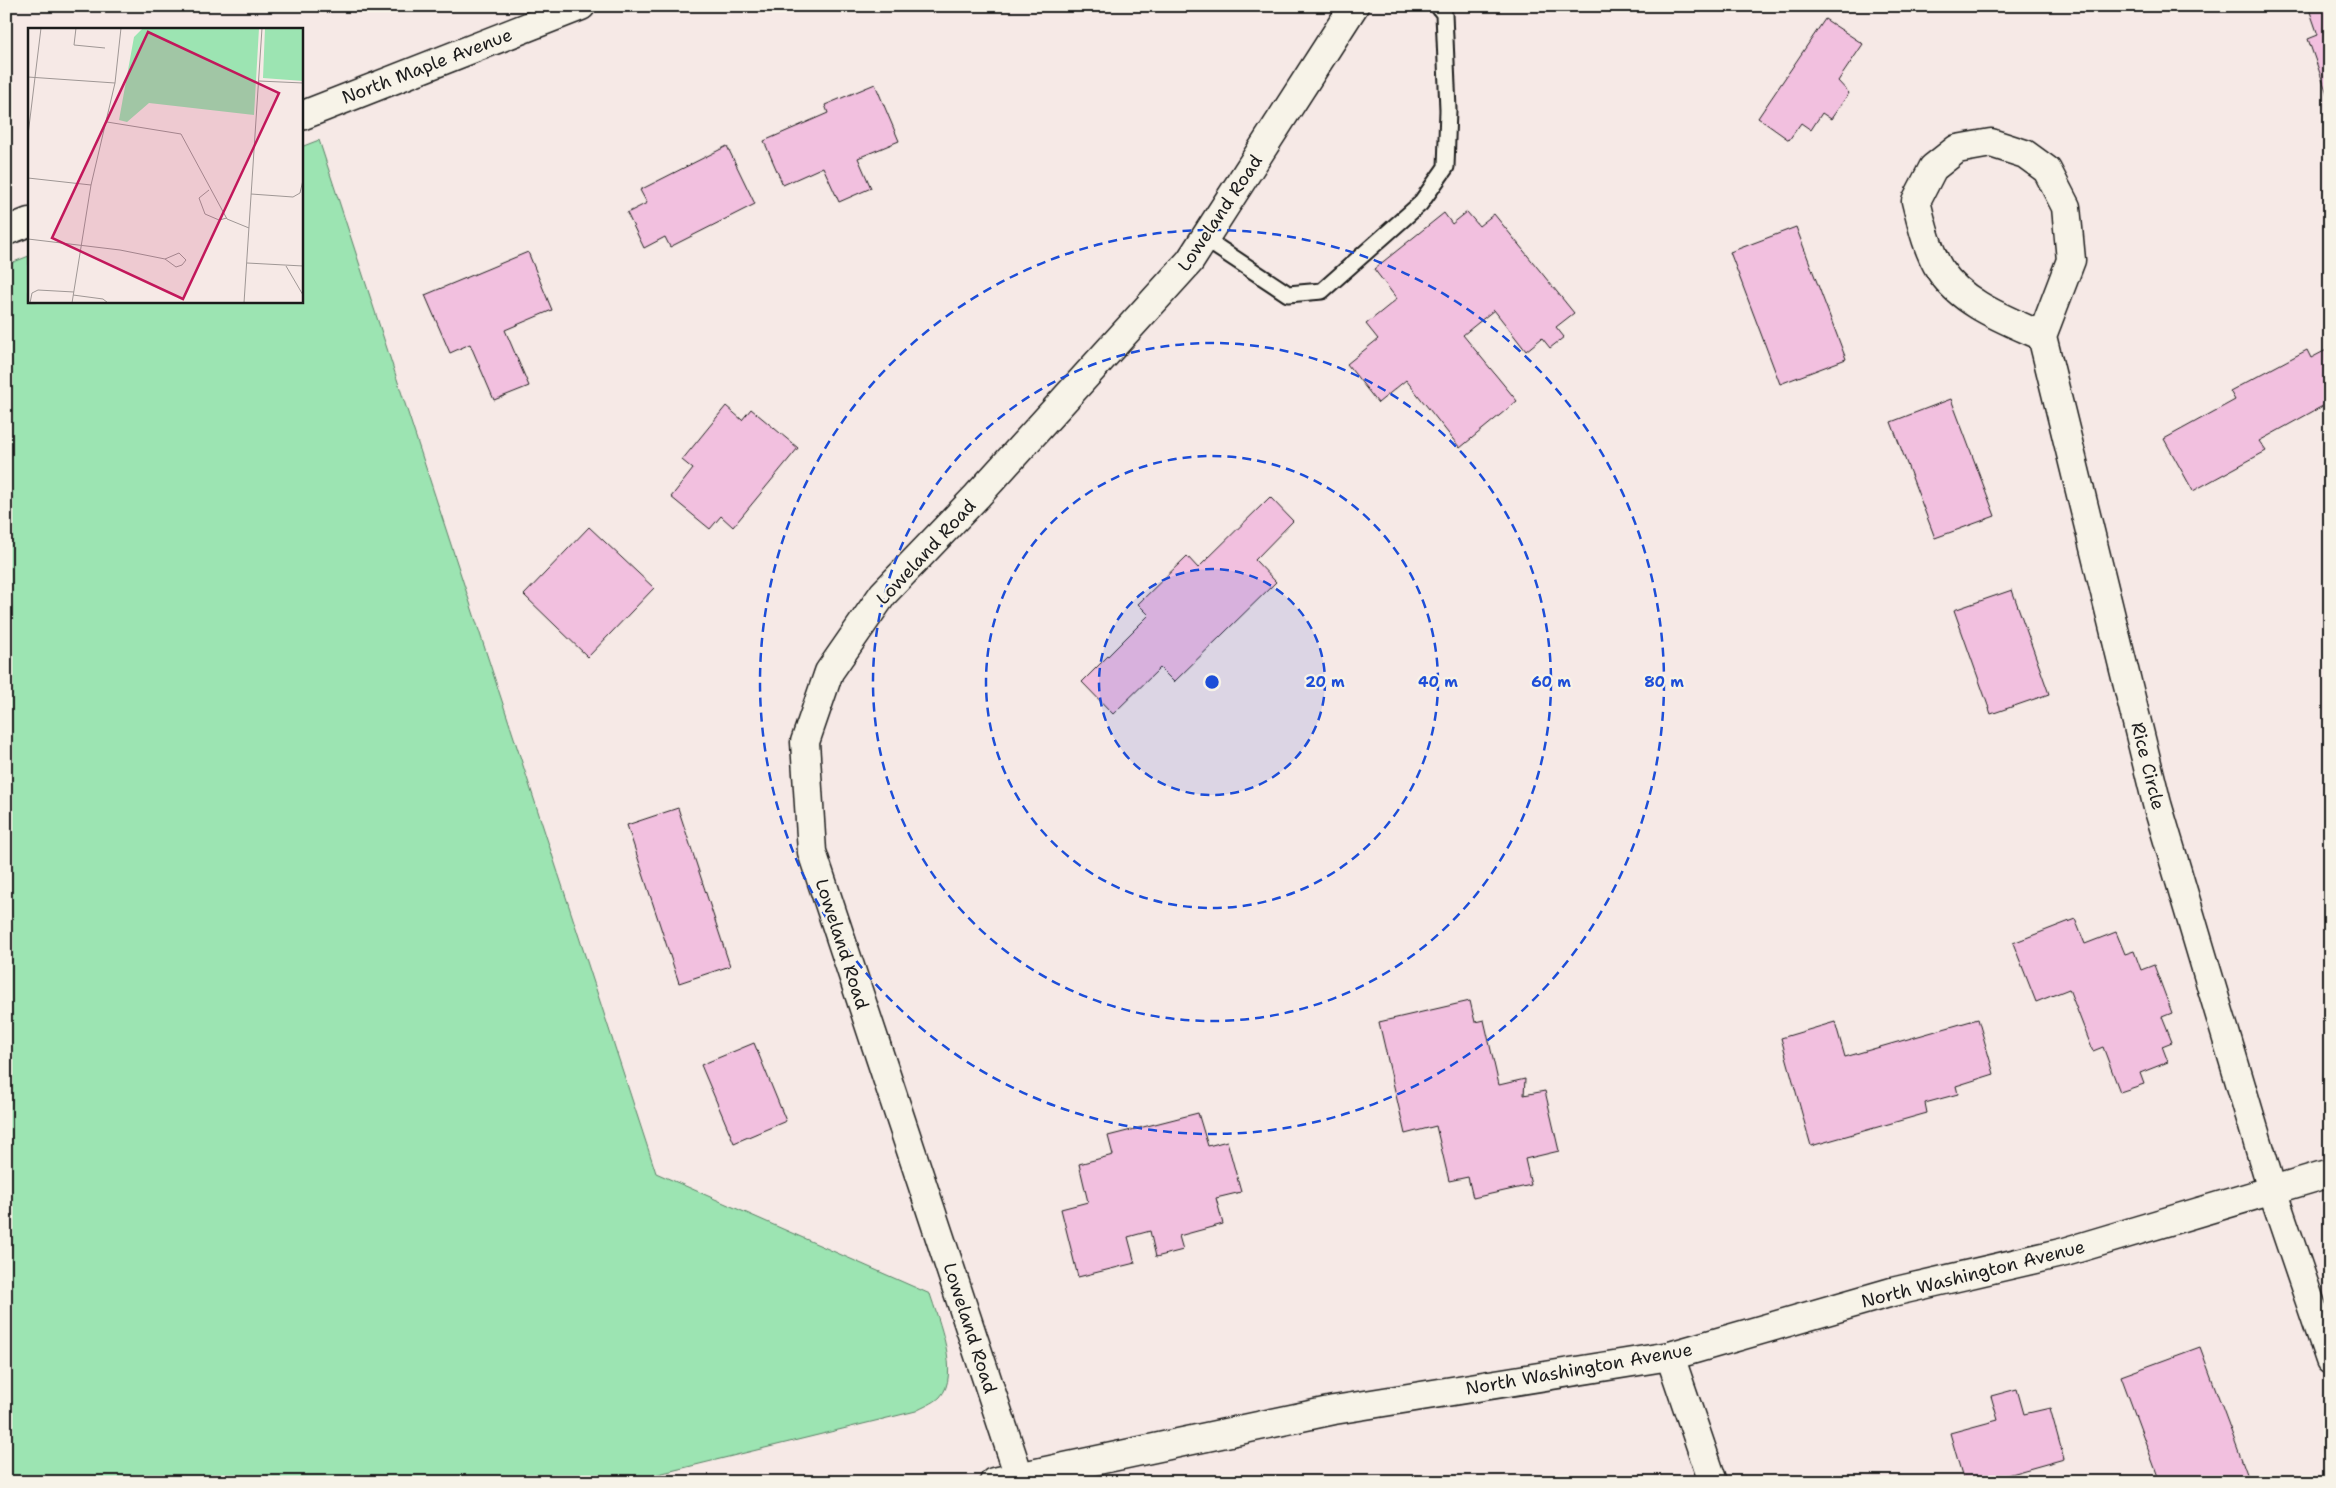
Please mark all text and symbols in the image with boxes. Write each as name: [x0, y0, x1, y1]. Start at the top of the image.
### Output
street label: North Maple Avenue: [338, 22, 516, 110]
inset map: [28, 28, 302, 302]
street label: Loweland Road: [1172, 150, 1268, 276]
street label: Loweland Road: [871, 494, 981, 610]
text: 20 m: [1305, 672, 1345, 692]
text: 40 m: [1418, 672, 1458, 692]
text: 60 m: [1531, 672, 1571, 692]
text: 80 m: [1644, 672, 1684, 692]
centre of rings: [1203, 673, 1221, 691]
street label: Rice Circle: [2126, 720, 2170, 812]
street label: Loweland Road: [810, 876, 874, 1012]
street label: North Washington Avenue: [1859, 1235, 2087, 1313]
street label: Loweland Road: [938, 1260, 1002, 1396]
street label: North Washington Avenue: [1464, 1337, 1694, 1401]

